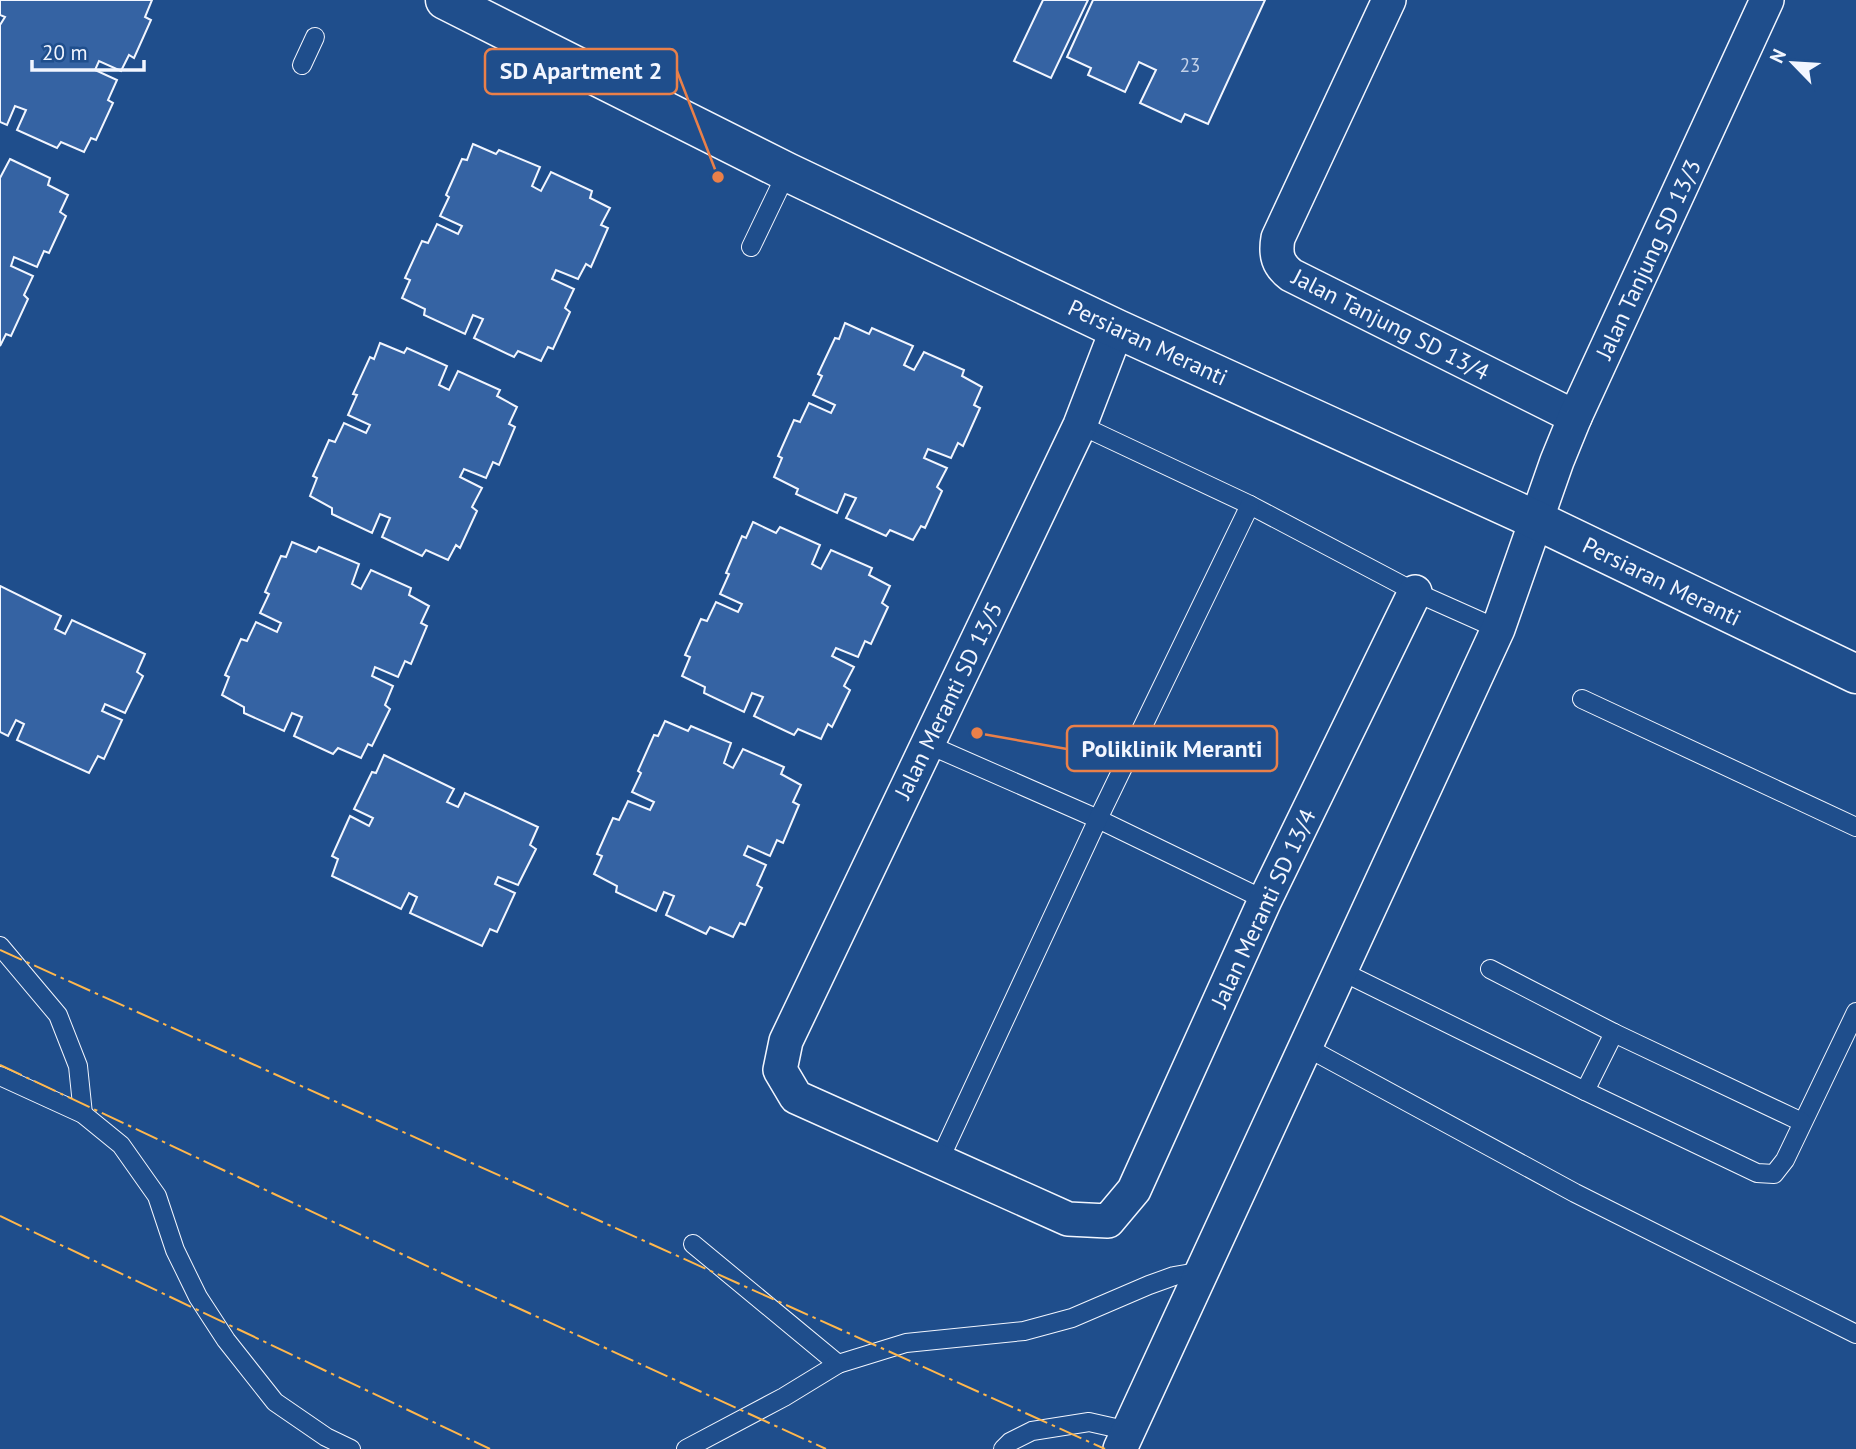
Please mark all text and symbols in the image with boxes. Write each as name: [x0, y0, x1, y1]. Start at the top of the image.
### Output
scale bar: [32, 28, 144, 72]
north arrow: [1758, 28, 1828, 98]
text: 20 m: [42, 39, 88, 66]
text: N: [1764, 45, 1791, 67]
callout: SD Apartment 2: [485, 49, 677, 94]
house number: 23: [1180, 53, 1200, 77]
text: SD Apartment 2: [500, 55, 662, 86]
street label: Jalan Tanjung SD 13/3: [1589, 154, 1707, 365]
street label: Jalan Tanjung SD 13/4: [1287, 261, 1495, 386]
street label: Persiaran Meranti: [1064, 292, 1232, 392]
street label: Persiaran Meranti: [1578, 530, 1746, 632]
street label: Jalan Meranti SD 13/5: [887, 597, 1008, 804]
callout: Poliklinik Meranti: [1067, 726, 1277, 771]
text: Poliklinik Meranti: [1082, 733, 1262, 764]
street label: Jalan Meranti SD 13/4: [1204, 804, 1322, 1013]

